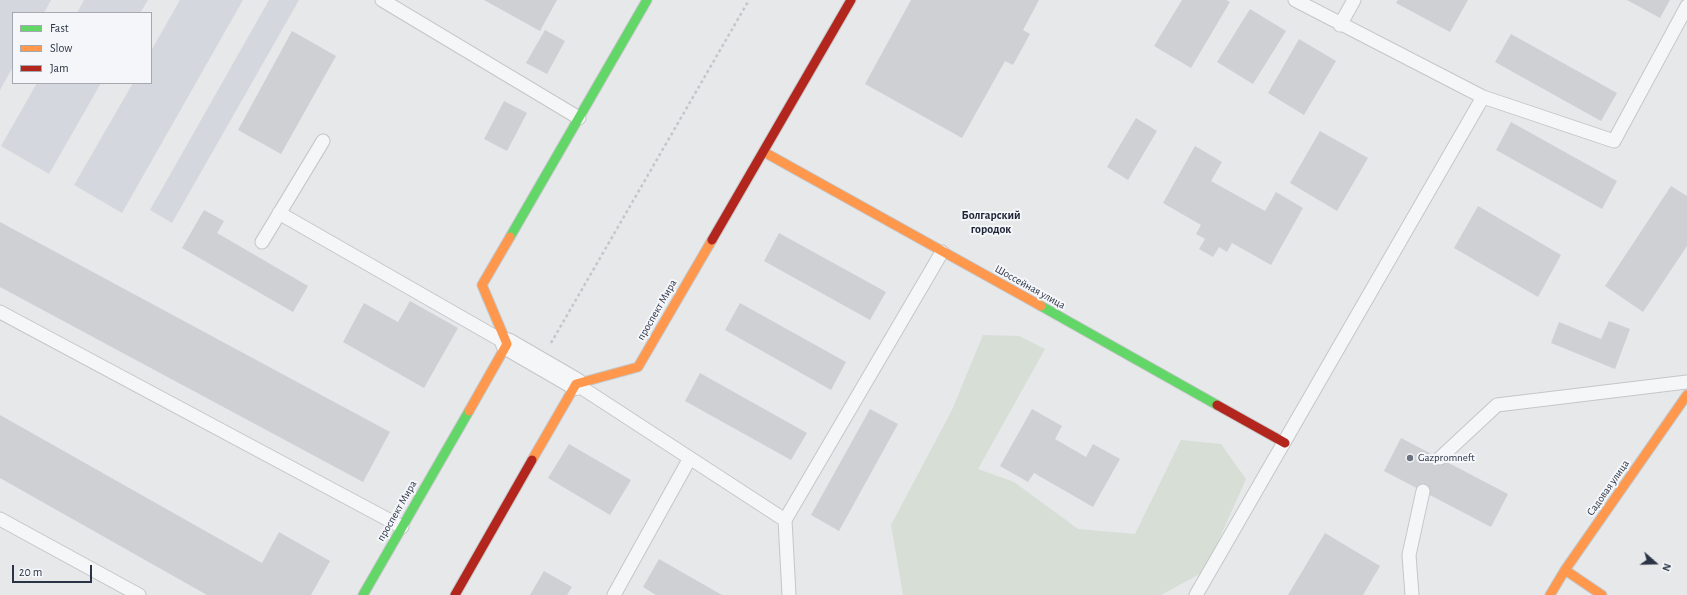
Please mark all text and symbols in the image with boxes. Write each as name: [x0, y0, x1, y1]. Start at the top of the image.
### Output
legend: [12, 12, 152, 84]
text: Fast: [50, 22, 69, 34]
text: Slow: [50, 42, 72, 54]
text: Jam: [50, 62, 69, 74]
district label: Болгарский городок: [962, 208, 1020, 236]
street label: Шоссейная улица: [992, 262, 1068, 312]
street label: проспект Мира: [634, 277, 680, 343]
place label: Gazpromneft: [1418, 451, 1475, 465]
marker: Gazpromneft: [1405, 453, 1415, 463]
street label: Садовая улица: [1584, 458, 1632, 518]
street label: проспект Мира: [374, 478, 420, 544]
north arrow: [1635, 543, 1675, 583]
scale bar: [14, 557, 94, 583]
text: N: [1660, 562, 1673, 573]
text: 20 m: [19, 566, 42, 578]

